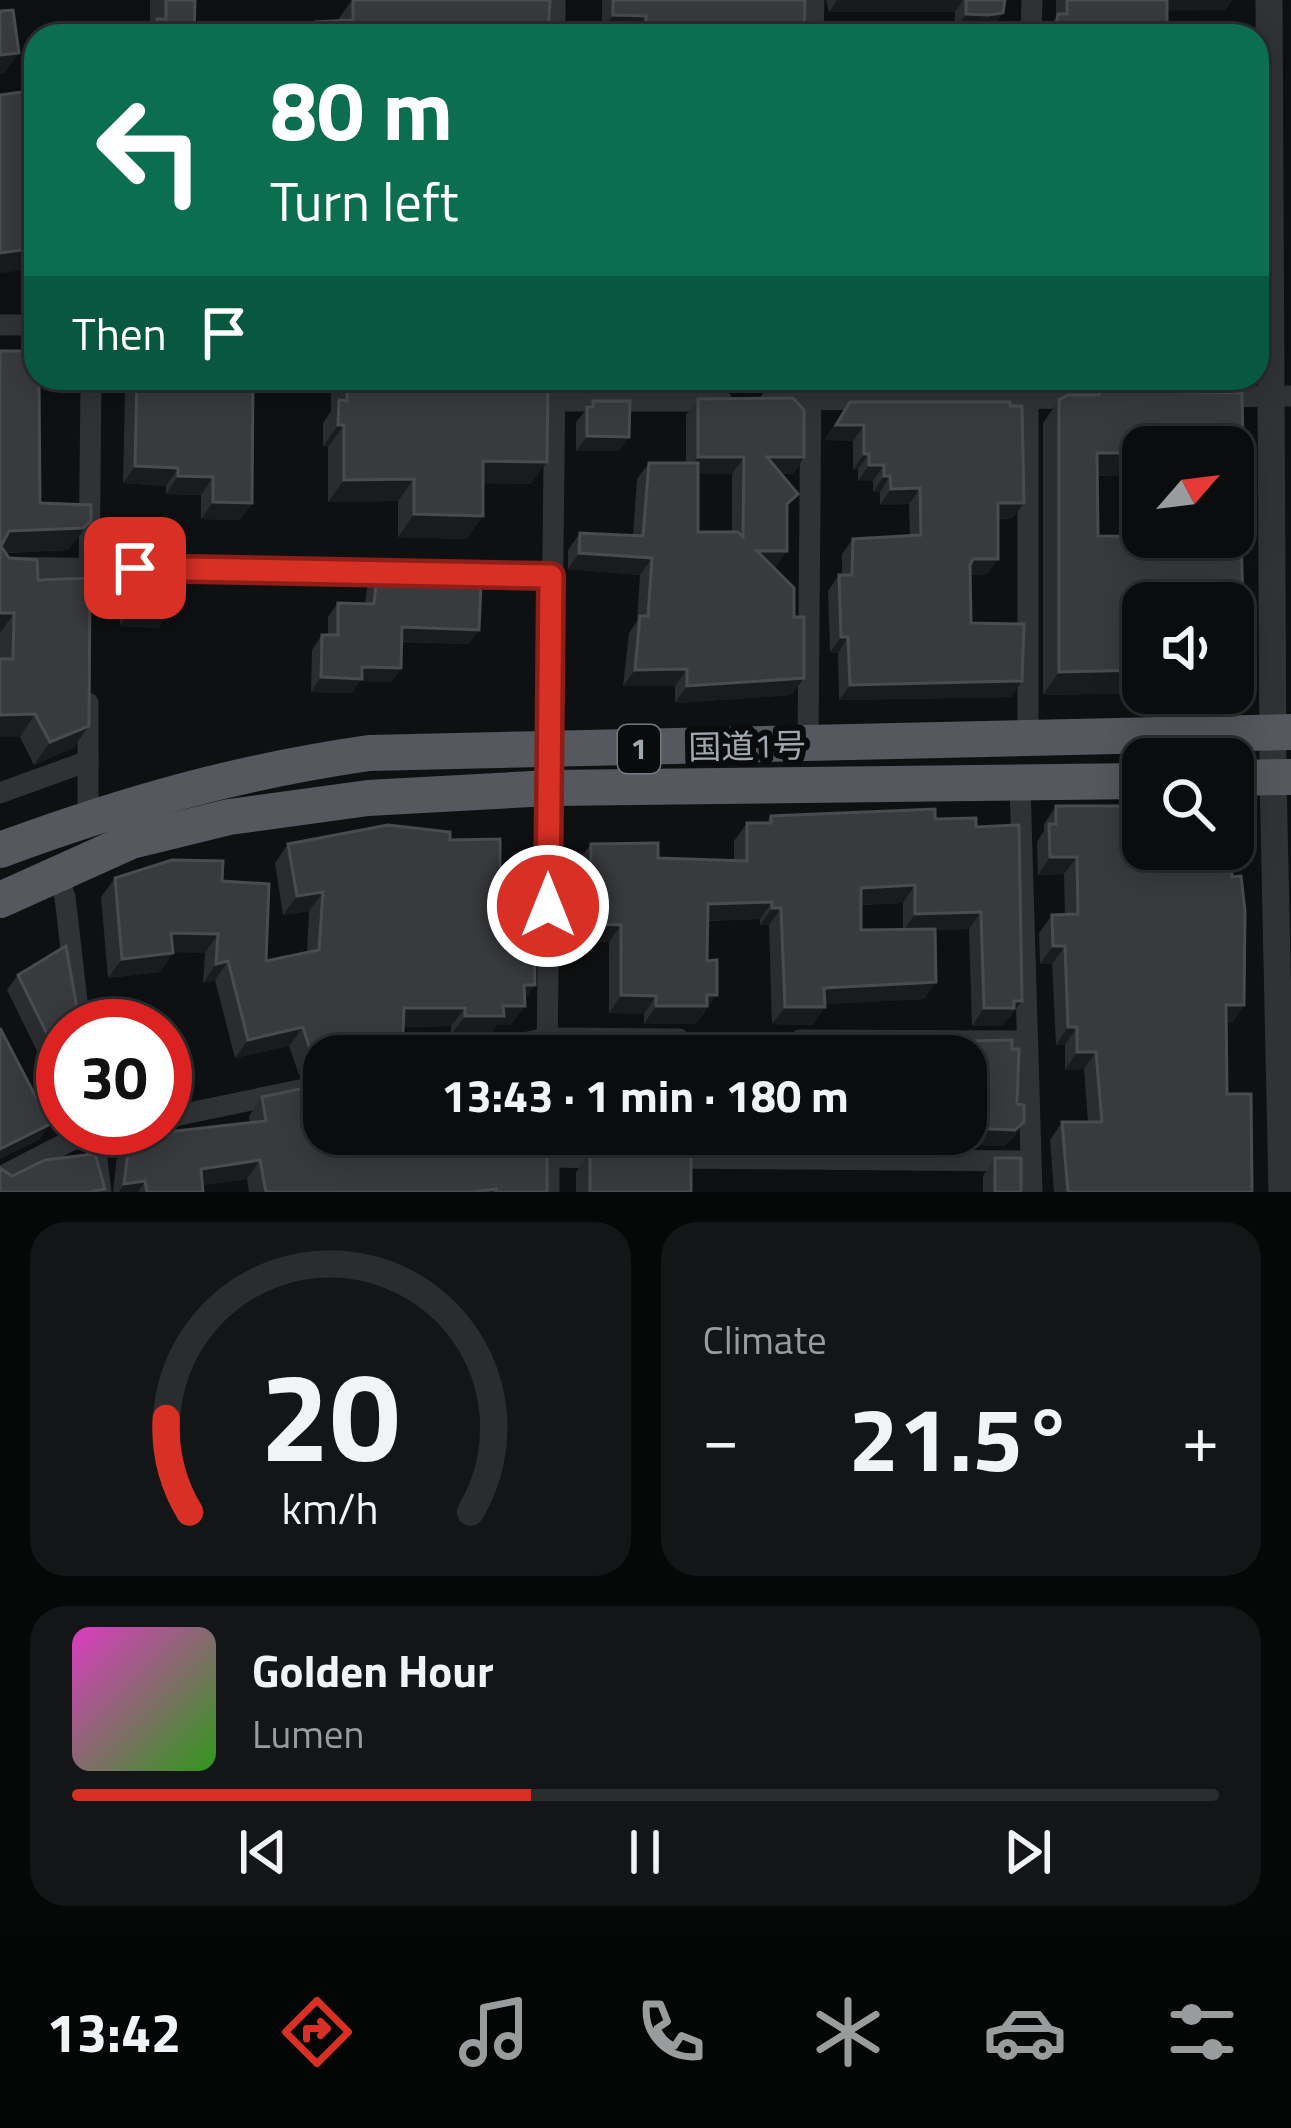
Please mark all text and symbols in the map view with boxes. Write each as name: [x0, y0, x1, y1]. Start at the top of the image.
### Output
text: 80 m: [270, 45, 453, 173]
icon: left: [72, 72, 228, 228]
text: Turn left: [270, 160, 459, 242]
text: Then: [72, 299, 167, 367]
icon: arrive: [191, 300, 257, 366]
north arrow: [1122, 426, 1254, 558]
map controls: [1122, 426, 1254, 870]
pin: [84, 517, 186, 619]
icon: arrive: [102, 535, 168, 601]
button: sound: [1122, 582, 1254, 714]
street label: 国道1号: [688, 720, 806, 772]
road number: 1: [618, 725, 660, 773]
button: search: [1122, 738, 1254, 870]
position arrow: [485, 843, 611, 969]
speed limit sign: 30: [36, 999, 192, 1155]
text: 13:43 · 1 min · 180 m: [441, 1061, 849, 1129]
text: Climate: [703, 1310, 827, 1369]
text: 20: [260, 1320, 400, 1509]
text: 21.5°: [848, 1369, 1073, 1506]
text: −: [703, 1387, 739, 1488]
text: +: [1182, 1387, 1219, 1488]
text: km/h: [282, 1475, 379, 1541]
text: Golden Hour: [252, 1636, 494, 1704]
text: Lumen: [252, 1704, 364, 1763]
icon: previous: [230, 1819, 296, 1885]
icon: pause: [612, 1819, 678, 1885]
icon: next: [995, 1819, 1061, 1885]
icon: directions: [275, 1990, 359, 2074]
icon: music: [452, 1990, 536, 2074]
icon: phone: [629, 1990, 713, 2074]
icon: climate: [806, 1990, 890, 2074]
icon: car: [983, 1990, 1067, 2074]
icon: filters: [1160, 1990, 1244, 2074]
text: 13:42: [47, 1991, 181, 2073]

